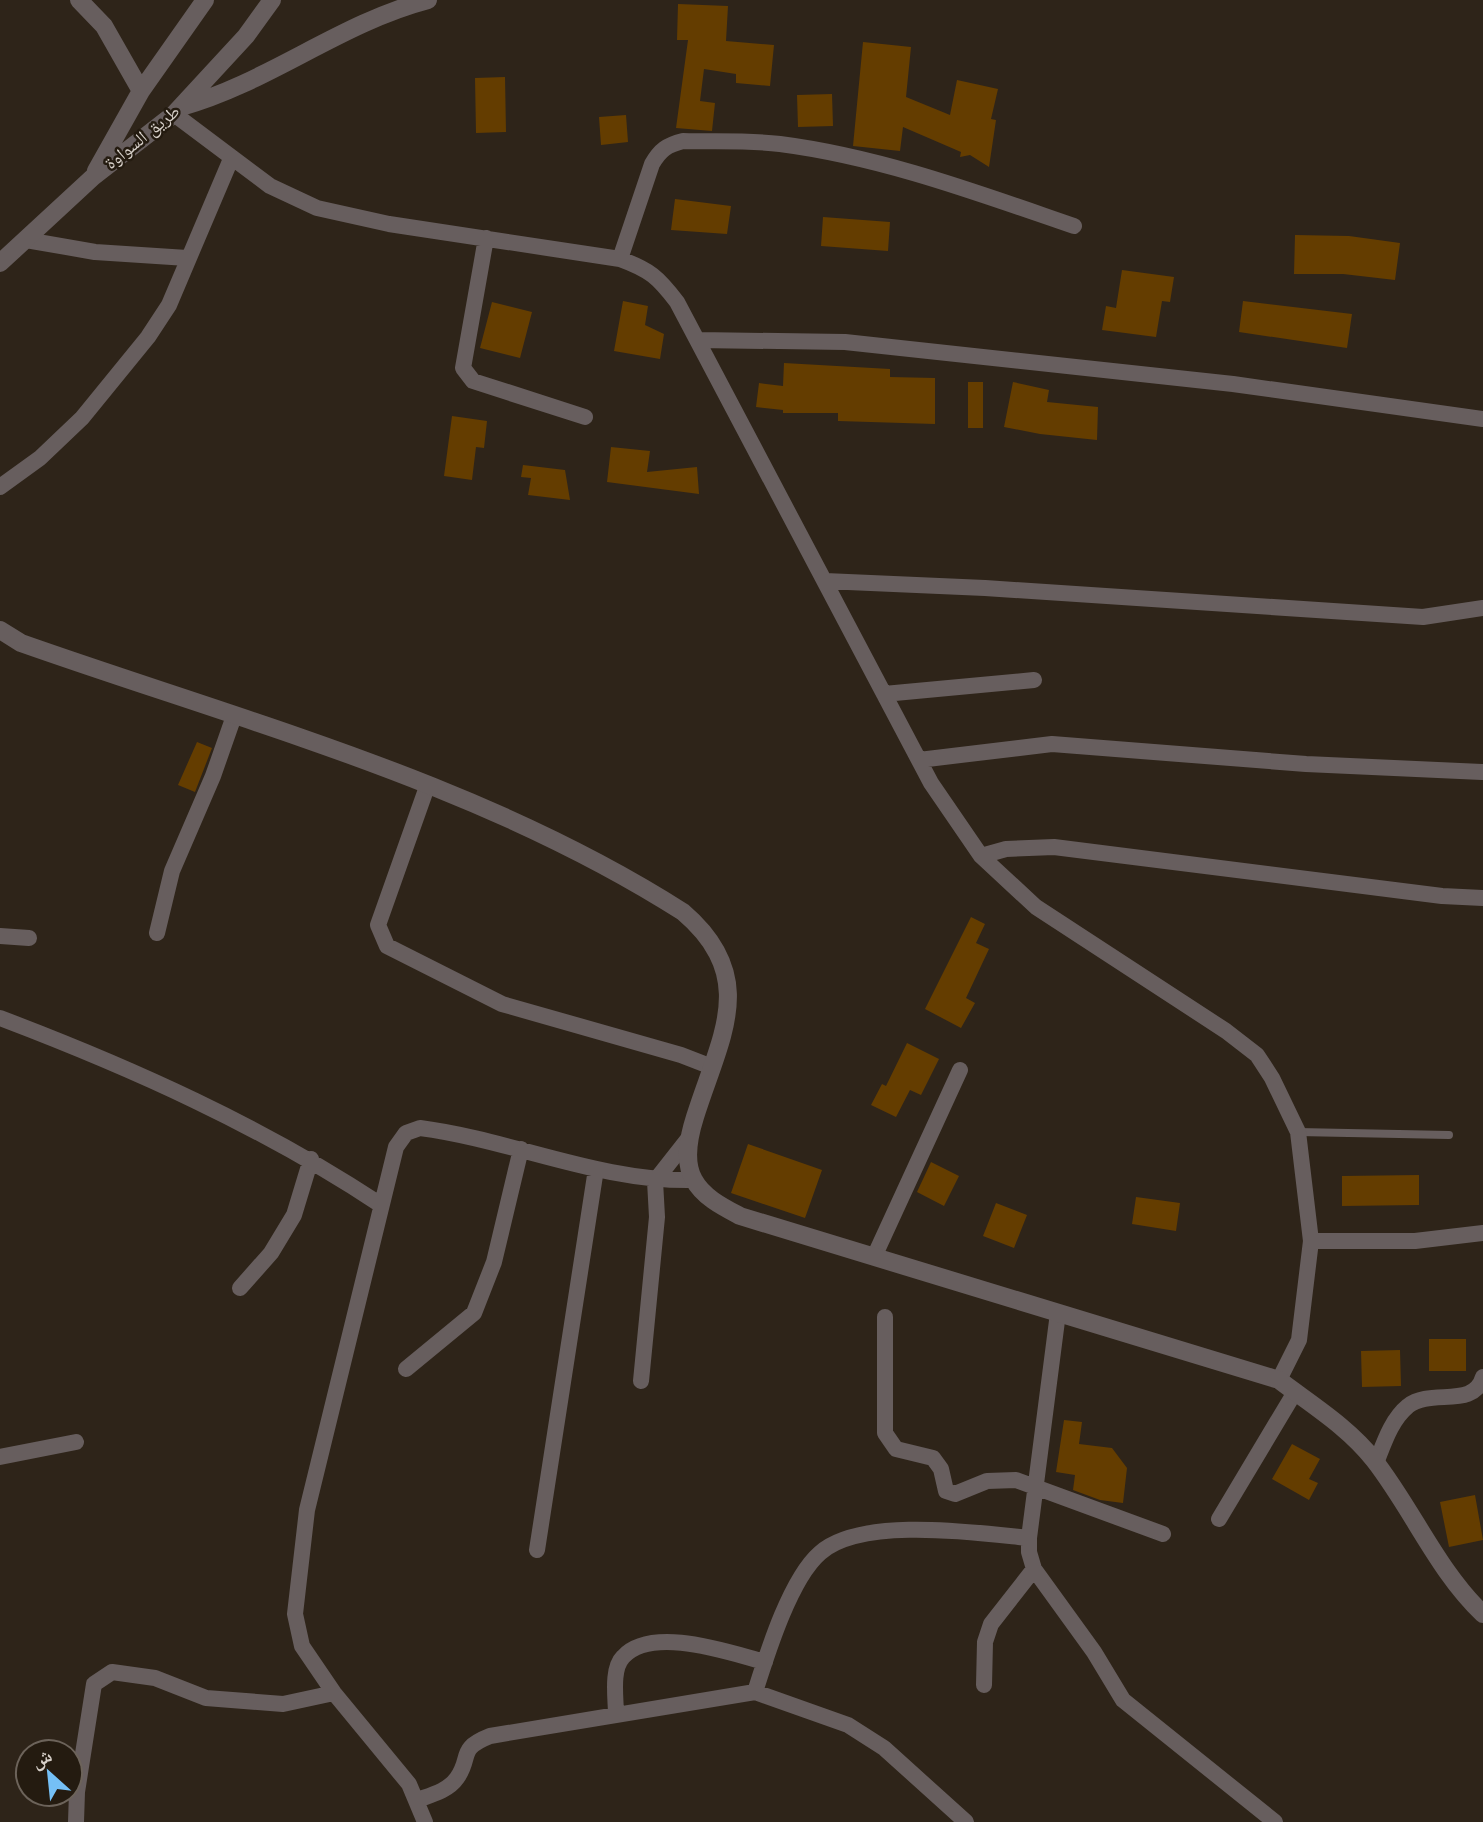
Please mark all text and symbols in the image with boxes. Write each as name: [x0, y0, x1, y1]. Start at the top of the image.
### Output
street label: طريق السواوة: [99, 99, 184, 174]
north arrow: [14, 1738, 84, 1808]
text: ش: [27, 1743, 56, 1773]

